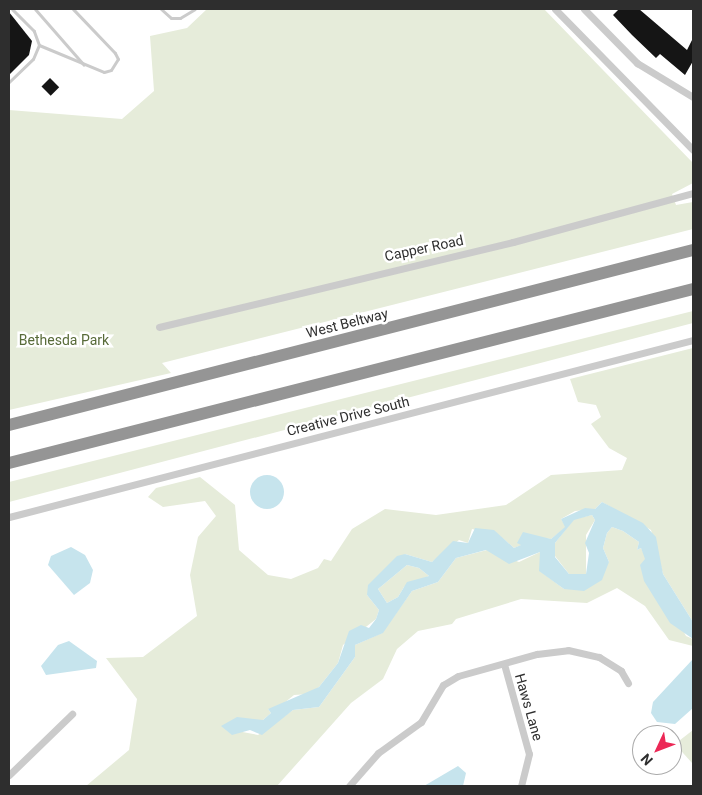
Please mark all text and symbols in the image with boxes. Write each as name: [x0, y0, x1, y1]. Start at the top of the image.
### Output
street label: Capper Road: [383, 231, 465, 265]
street label: West Beltway: [304, 305, 390, 341]
park label: Bethesda Park: [19, 332, 109, 348]
street label: Creative Drive South: [285, 393, 411, 439]
street label: Haws Lane: [511, 671, 547, 743]
north arrow: [632, 725, 682, 775]
text: N: [638, 750, 656, 769]

